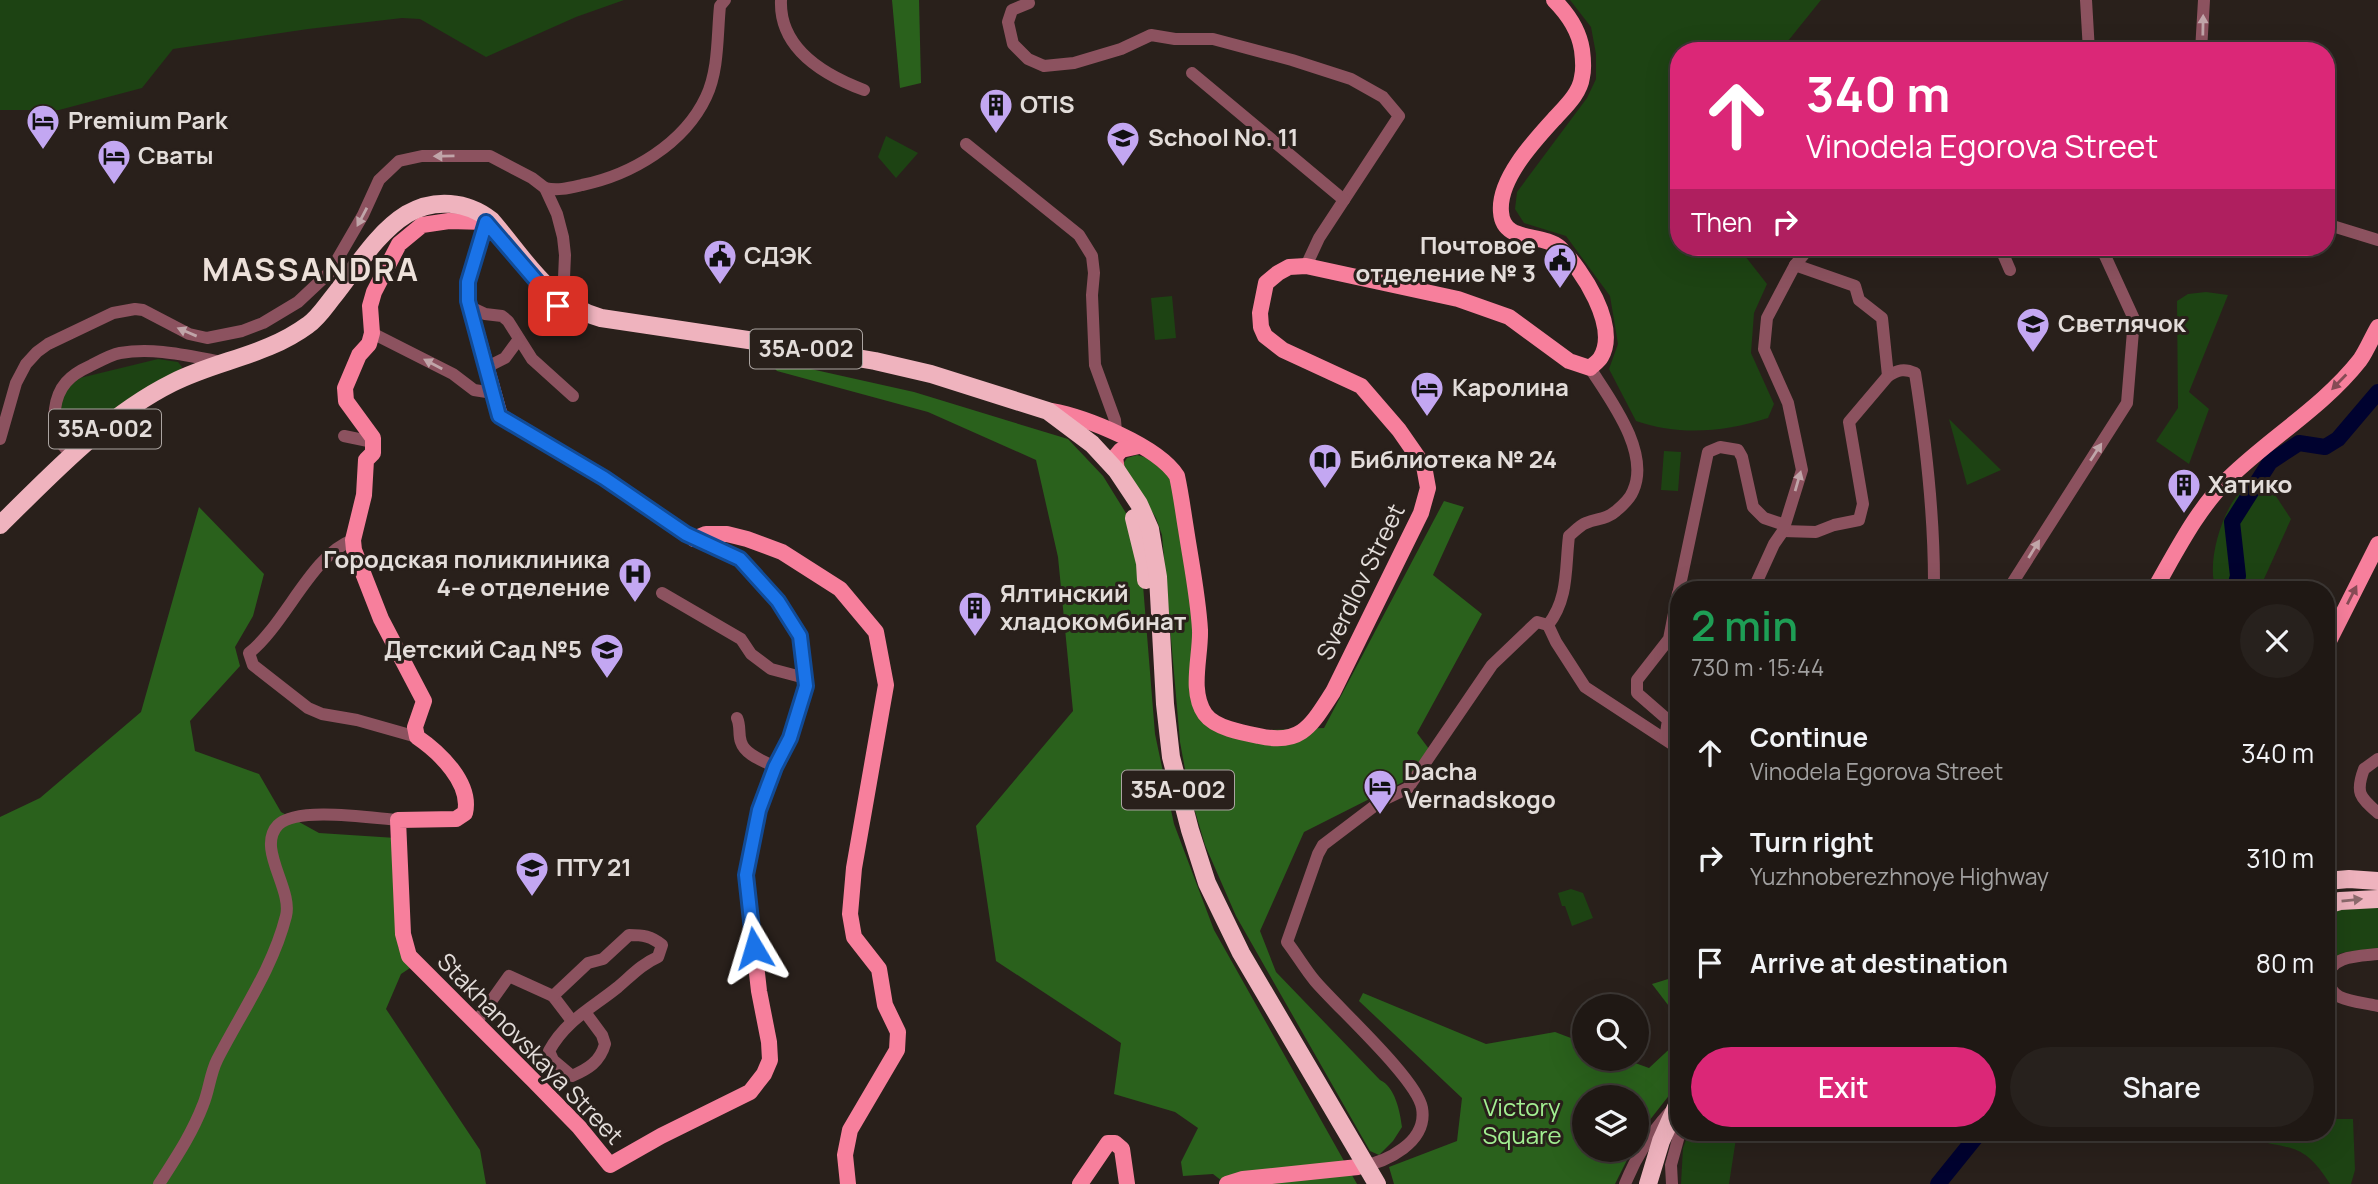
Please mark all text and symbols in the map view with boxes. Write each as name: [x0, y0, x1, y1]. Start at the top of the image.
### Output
one-way arrow: [2197, 14, 2209, 36]
text: 340 m: [1806, 60, 1950, 127]
icon: ahead: [1691, 70, 1782, 161]
building icon: OTIS: [977, 86, 1015, 135]
place label: OTIS: [1020, 87, 1075, 120]
hotel icon: Premium Park: [24, 102, 62, 151]
place label: Premium Park: [68, 103, 229, 136]
school or university icon: School No. 11: [1104, 119, 1142, 168]
place label: School No. 11: [1148, 120, 1299, 153]
text: Vinodela Egorova Street: [1806, 124, 2158, 168]
hotel icon: Сваты: [95, 137, 133, 186]
place label: Сваты: [138, 138, 213, 171]
one-way arrow: [433, 150, 455, 162]
icon: right: [1766, 203, 1804, 241]
text: Then: [1691, 204, 1752, 240]
one-way arrow: [356, 207, 367, 227]
place label: Почтовое отделение № 3: [1356, 228, 1536, 289]
public building icon: СДЭК: [701, 237, 739, 286]
place label: СДЭК: [744, 238, 813, 271]
public building icon: Почтовое отделение № 3: [1541, 241, 1579, 290]
district label: MASSANDRA: [202, 247, 420, 291]
pin: [528, 276, 588, 336]
icon: arrive: [539, 287, 577, 325]
school or university icon: Светлячок: [2014, 305, 2052, 354]
place label: Светлячок: [2058, 306, 2187, 339]
one-way arrow: [177, 326, 197, 338]
road number: 35А-002: [750, 330, 862, 368]
one-way arrow: [423, 358, 443, 369]
hotel icon: Каролина: [1408, 369, 1446, 418]
place label: Каролина: [1452, 370, 1569, 403]
one-way arrow: [2332, 373, 2348, 390]
road number: 35А-002: [49, 410, 161, 448]
library icon: Библиотека № 24: [1306, 441, 1344, 490]
place label: Библиотека № 24: [1350, 442, 1557, 475]
one-way arrow: [2089, 442, 2102, 462]
building icon: Хатико: [2165, 466, 2203, 515]
place label: Хатико: [2208, 467, 2292, 500]
one-way arrow: [1794, 470, 1804, 491]
street label: Sverdlov Street: [1308, 498, 1412, 665]
one-way arrow: [2027, 540, 2041, 558]
place label: Городская поликлиника 4-е отделение: [323, 542, 610, 603]
hospital icon: Городская поликлиника 4-е отделение: [616, 555, 654, 604]
place label: Ялтинский хладокомбинат: [1000, 576, 1187, 637]
one-way arrow: [2346, 585, 2357, 605]
building icon: Ялтинский хладокомбинат: [956, 589, 994, 638]
text: 2 min: [1691, 596, 1798, 654]
button: close: [2240, 604, 2314, 678]
school or university icon: Детский Сад №5: [588, 631, 626, 680]
place label: Детский Сад №5: [384, 632, 582, 665]
text: 730 m · 15:44: [1691, 651, 1824, 683]
text: Continue: [1750, 719, 1868, 755]
icon: ahead: [1691, 734, 1729, 772]
text: 340 m: [2241, 735, 2314, 771]
place label: Dacha Vernadskogo: [1404, 754, 1556, 815]
text: Vinodela Egorova Street: [1750, 755, 2003, 787]
hotel icon: Dacha Vernadskogo: [1361, 767, 1399, 816]
road number: 35А-002: [1122, 770, 1234, 810]
text: Turn right: [1750, 824, 1874, 860]
icon: right: [1691, 839, 1729, 877]
text: 310 m: [2246, 840, 2314, 876]
school or university icon: ПТУ 21: [513, 849, 551, 898]
place label: ПТУ 21: [556, 850, 632, 883]
text: Yuzhnoberezhnoye Highway: [1750, 860, 2049, 892]
one-way arrow: [2341, 894, 2363, 905]
position arrow: [717, 911, 791, 985]
icon: arrive: [1691, 944, 1729, 982]
street label: Stakhanovskaya Street: [431, 945, 631, 1151]
text: Arrive at destination: [1750, 945, 2008, 981]
text: 80 m: [2256, 945, 2314, 981]
map controls: [1572, 994, 1649, 1162]
button: search: [1572, 994, 1649, 1071]
button: Exit: [1691, 1047, 1996, 1127]
button: Share: [2010, 1047, 2314, 1127]
button: layers: [1572, 1085, 1649, 1162]
park label: Victory Square: [1482, 1090, 1562, 1151]

